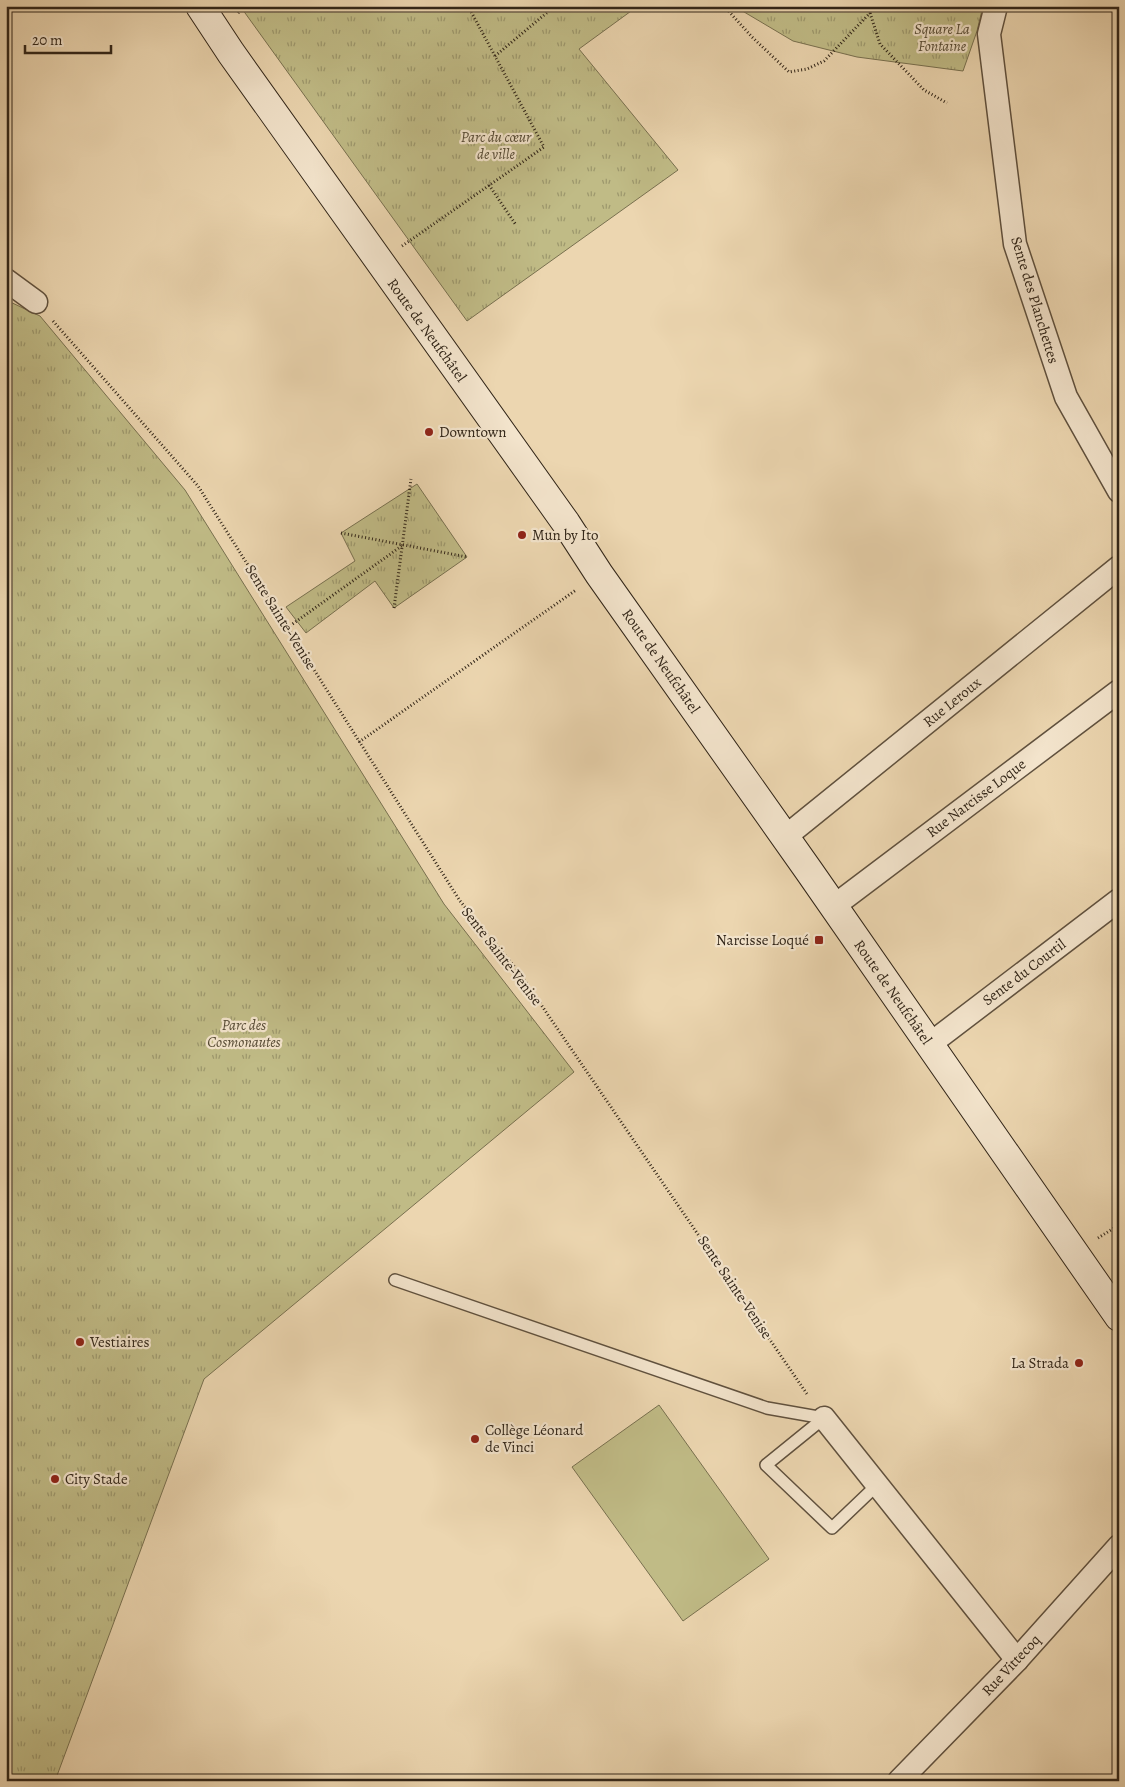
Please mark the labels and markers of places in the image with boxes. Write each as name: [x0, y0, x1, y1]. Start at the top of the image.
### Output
place label: Downtown: [439, 422, 507, 442]
marker: Downtown: [423, 426, 435, 438]
place label: Mun by Ito: [532, 525, 599, 545]
marker: Mun by Ito: [516, 529, 528, 541]
place label: Narcisse Loqué: [716, 930, 809, 950]
marker: Narcisse Loqué: [813, 934, 825, 946]
place label: Vestiaires: [89, 1332, 150, 1352]
marker: Vestiaires: [74, 1336, 86, 1348]
place label: La Strada: [1011, 1353, 1069, 1373]
marker: La Strada: [1073, 1357, 1085, 1369]
place label: Collège Léonard de Vinci: [485, 1420, 584, 1457]
marker: Collège Léonard de Vinci: [469, 1433, 481, 1445]
place label: City Stade: [65, 1469, 128, 1489]
marker: City Stade: [49, 1473, 61, 1485]

